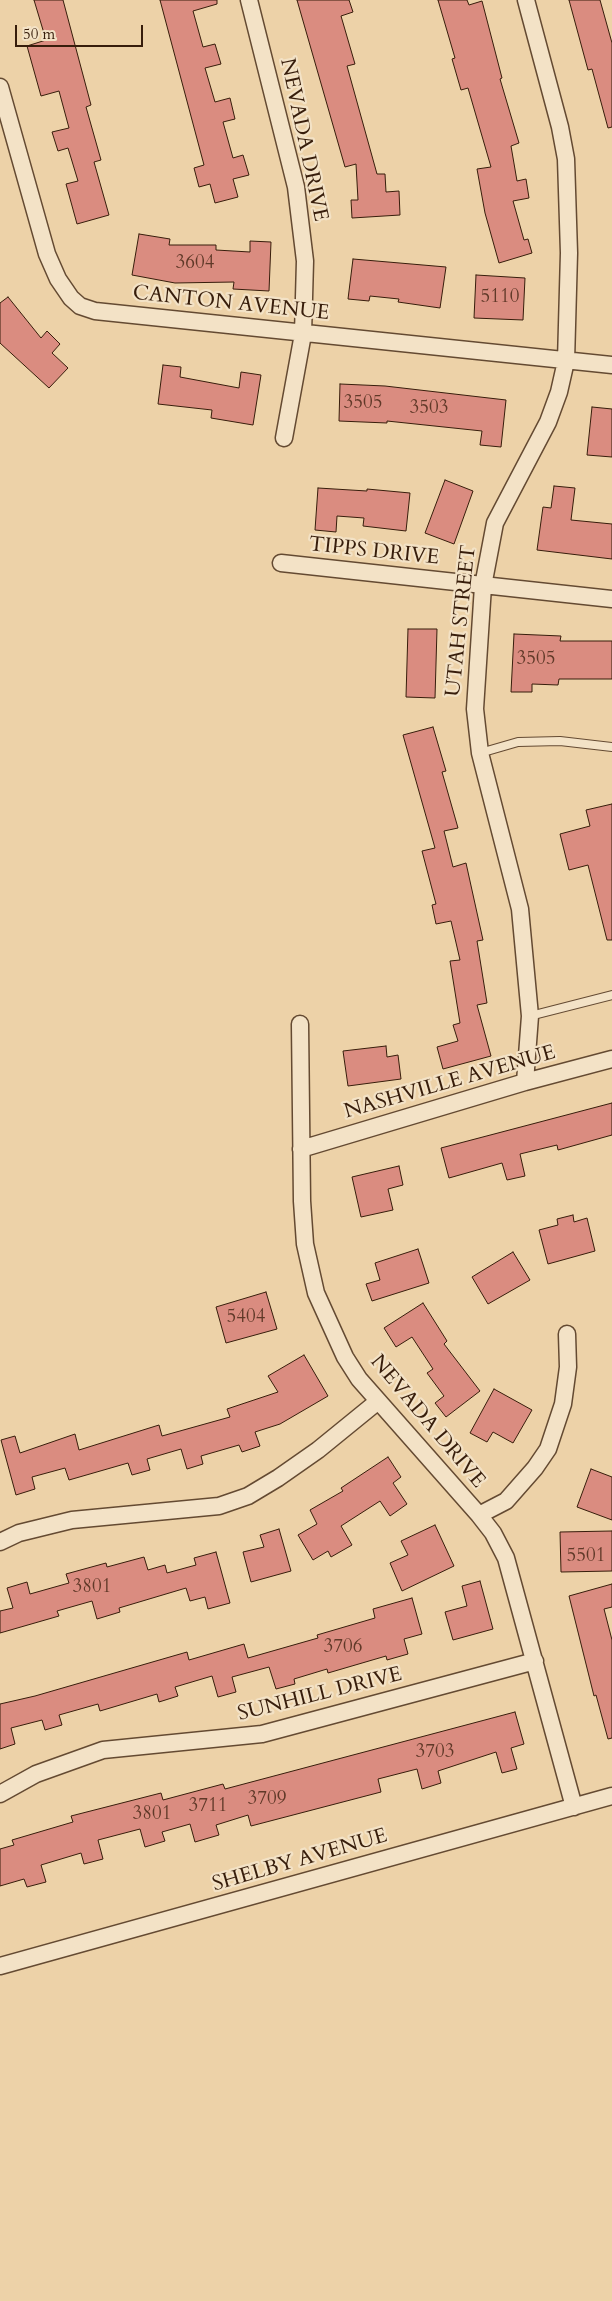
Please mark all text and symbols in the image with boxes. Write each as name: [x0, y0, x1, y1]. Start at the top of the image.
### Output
scale bar: [18, 15, 145, 47]
text: 50 m: [23, 24, 55, 44]
street label: NEVADA DRIVE: [273, 56, 333, 224]
house number: 3604: [176, 253, 214, 275]
street label: CANTON AVENUE: [132, 281, 330, 327]
house number: 5110: [481, 287, 519, 309]
house number: 3505: [344, 393, 382, 415]
house number: 3503: [410, 398, 448, 420]
street label: TIPPS DRIVE: [308, 533, 440, 571]
street label: UTAH STREET: [442, 544, 482, 698]
house number: 3505: [517, 649, 555, 671]
street label: NASHVILLE AVENUE: [341, 1041, 559, 1125]
house number: 5404: [227, 1307, 265, 1329]
street label: NEVADA DRIVE: [364, 1350, 490, 1494]
house number: 5501: [567, 1546, 605, 1568]
house number: 3801: [73, 1577, 111, 1599]
house number: 3706: [324, 1637, 362, 1659]
street label: SUNHILL DRIVE: [235, 1662, 405, 1728]
house number: 3703: [416, 1742, 454, 1764]
house number: 3709: [248, 1789, 286, 1811]
house number: 3711: [189, 1796, 227, 1818]
house number: 3801: [133, 1804, 171, 1826]
street label: SHELBY AVENUE: [210, 1824, 390, 1898]

